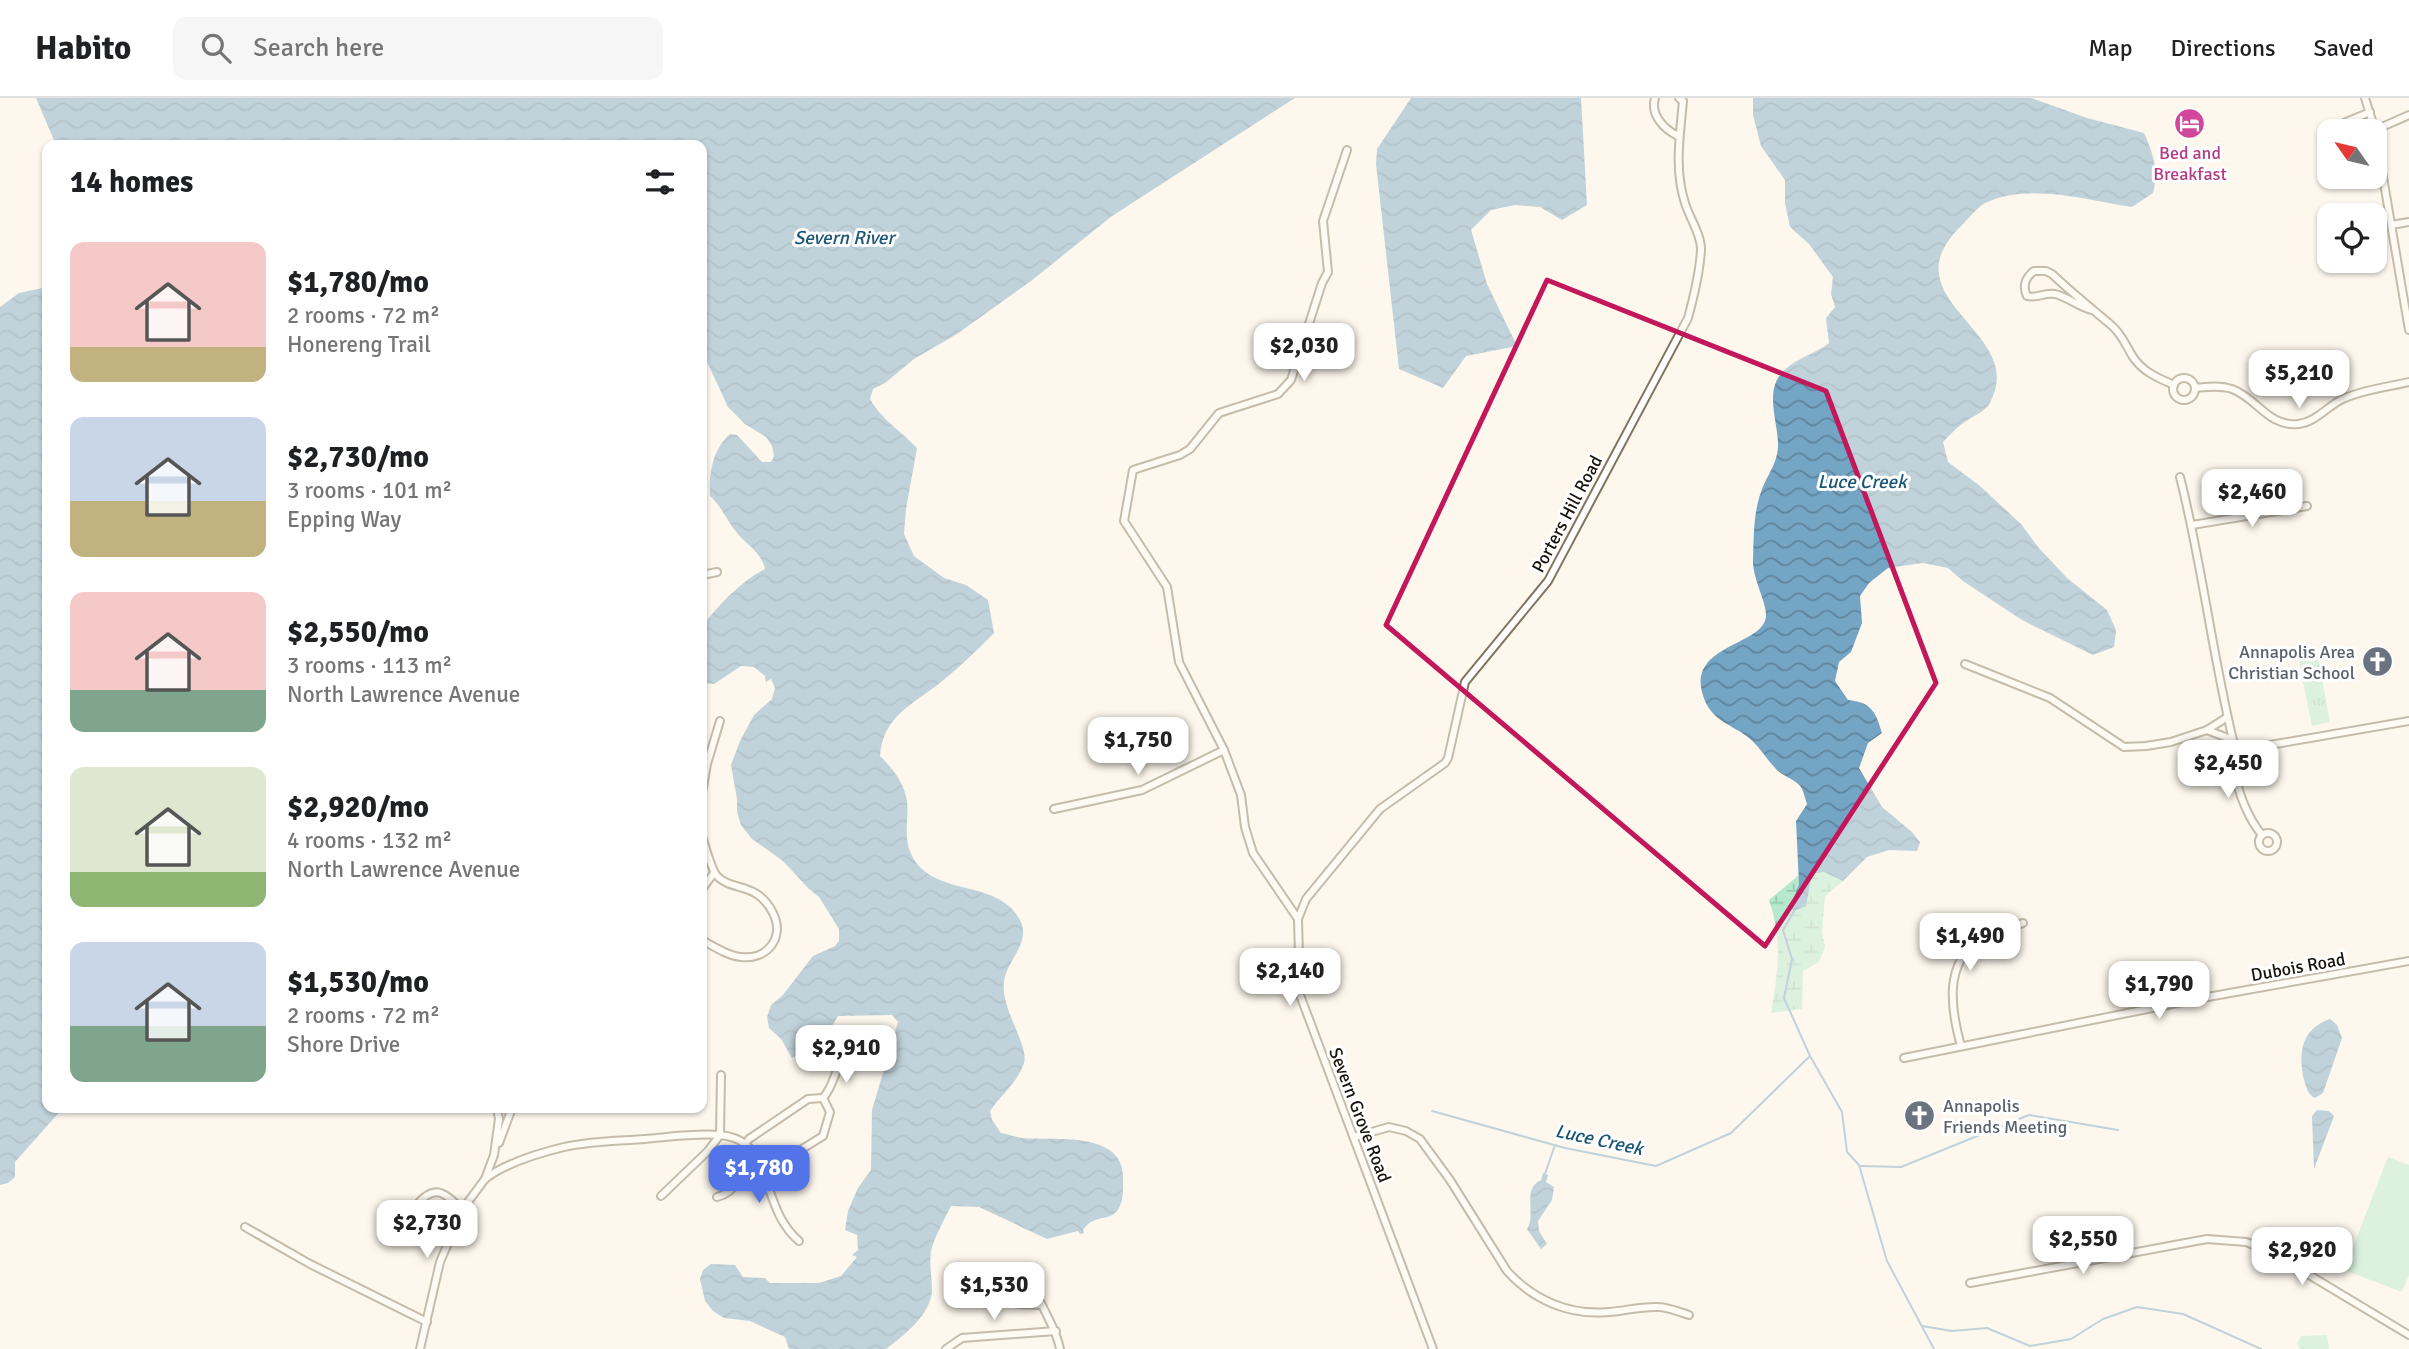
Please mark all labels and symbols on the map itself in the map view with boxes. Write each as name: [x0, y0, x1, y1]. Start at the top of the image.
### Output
hotel icon: Bed and Breakfast: [2173, 106, 2207, 140]
north arrow: [2317, 119, 2387, 189]
place label: Bed and Breakfast: [2153, 142, 2227, 185]
water label: Severn River: [794, 226, 897, 250]
pin: $2,030: [1247, 324, 1361, 383]
pin: $5,210: [2242, 350, 2356, 410]
street label: Porters Hill Road: [1527, 452, 1607, 576]
water label: Luce Creek: [1817, 470, 1908, 494]
pin: $2,460: [2195, 470, 2309, 529]
place label: Annapolis Area Christian School: [2228, 641, 2355, 684]
church icon: Annapolis Area Christian School: [2361, 645, 2395, 679]
pin: $1,750: [1081, 718, 1195, 777]
pin: $2,450: [2171, 740, 2285, 800]
pin: $1,490: [1913, 914, 2027, 973]
pin: $2,140: [1233, 948, 1347, 1008]
street label: Dubois Road: [2249, 948, 2347, 986]
pin: $1,790: [2102, 962, 2216, 1021]
pin: $2,910: [789, 1026, 903, 1085]
street label: Severn Grove Road: [1324, 1044, 1396, 1186]
place label: Annapolis Friends Meeting: [1943, 1095, 2067, 1138]
church icon: Annapolis Friends Meeting: [1903, 1099, 1937, 1133]
water label: Luce Creek: [1553, 1119, 1646, 1161]
pin: $1,780: [702, 1146, 816, 1205]
pin: $2,730: [370, 1200, 484, 1260]
pin: $2,550: [2026, 1216, 2140, 1276]
pin: $2,920: [2245, 1228, 2359, 1287]
pin: $1,530: [937, 1262, 1051, 1322]

